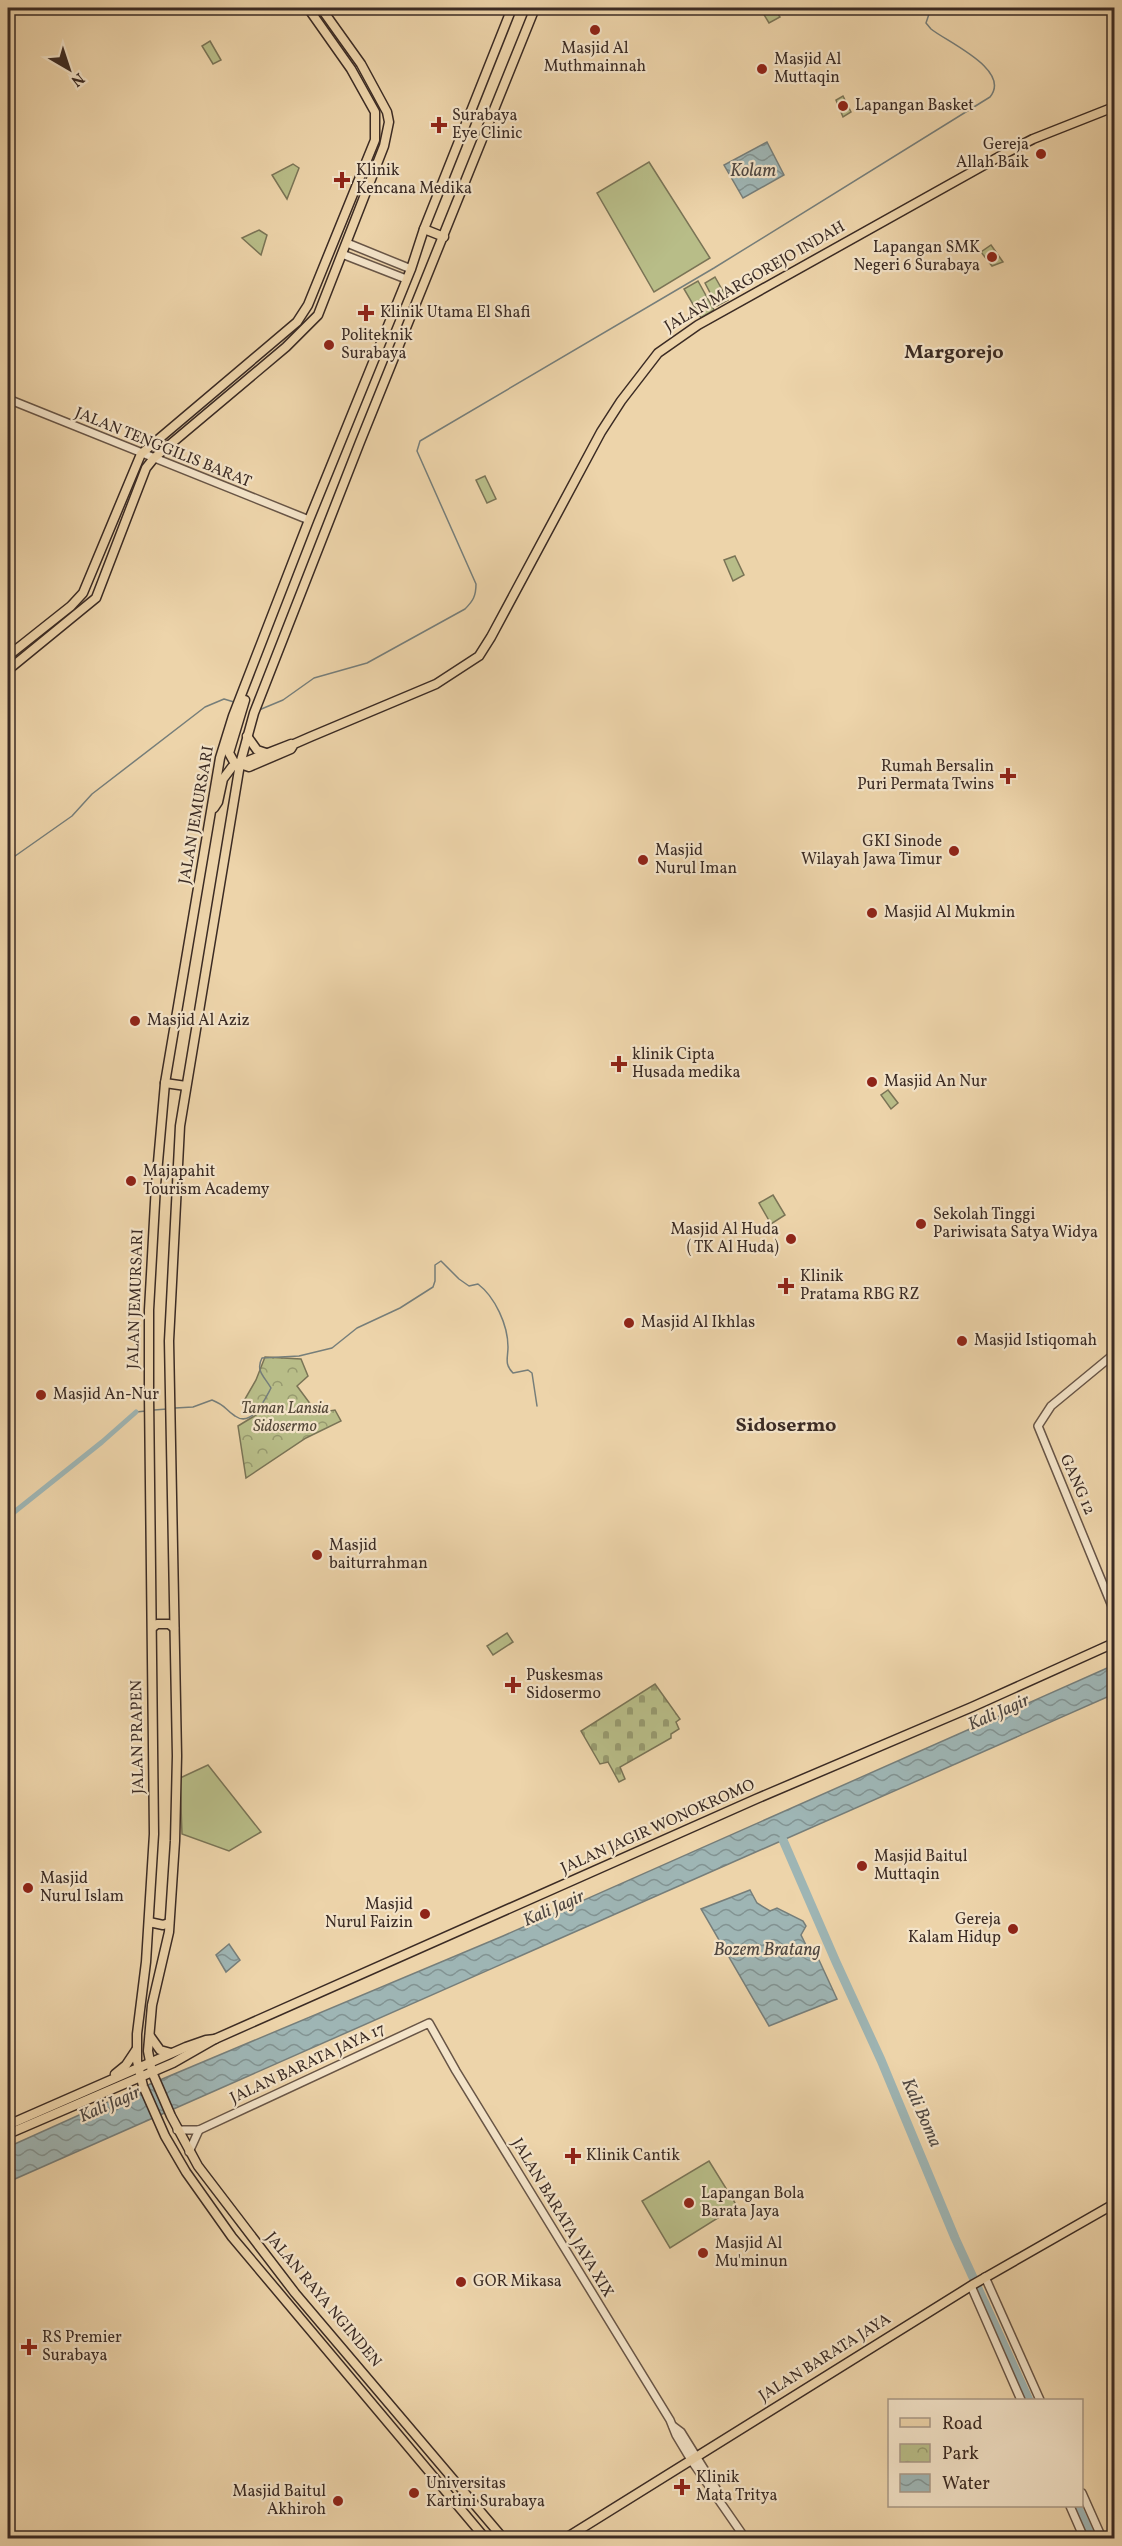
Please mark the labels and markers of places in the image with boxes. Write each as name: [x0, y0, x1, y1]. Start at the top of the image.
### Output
marker: Masjid Al Muthmainnah: [588, 23, 602, 37]
place label: Masjid Al Muthmainnah: [544, 38, 646, 78]
place label: Masjid Al Muttaqin: [774, 49, 842, 89]
marker: Masjid Al Muttaqin: [755, 62, 769, 76]
place label: Lapangan Basket: [855, 95, 974, 117]
marker: Lapangan Basket: [836, 99, 850, 113]
place label: Surabaya Eye Clinic: [452, 105, 522, 145]
marker: Surabaya Eye Clinic: [430, 116, 448, 134]
place label: Gereja Allah Baik: [956, 134, 1029, 174]
marker: Gereja Allah Baik: [1034, 147, 1048, 161]
place label: Klinik Kencana Medika: [356, 160, 472, 200]
marker: Klinik Kencana Medika: [333, 171, 351, 189]
place label: Lapangan SMK Negeri 6 Surabaya: [853, 237, 980, 277]
marker: Lapangan SMK Negeri 6 Surabaya: [985, 250, 999, 264]
place label: Klinik Utama El Shafi: [380, 302, 530, 324]
marker: Klinik Utama El Shafi: [357, 304, 375, 322]
place label: Politeknik Surabaya: [341, 325, 413, 365]
marker: Politeknik Surabaya: [322, 338, 336, 352]
place label: Rumah Bersalin Puri Permata Twins: [857, 756, 994, 796]
marker: Rumah Bersalin Puri Permata Twins: [999, 767, 1017, 785]
place label: GKI Sinode Wilayah Jawa Timur: [801, 831, 942, 871]
place label: Masjid Nurul Iman: [655, 840, 737, 880]
marker: GKI Sinode Wilayah Jawa Timur: [947, 844, 961, 858]
marker: Masjid Nurul Iman: [636, 853, 650, 867]
place label: Masjid Al Mukmin: [884, 902, 1015, 924]
marker: Masjid Al Mukmin: [865, 906, 879, 920]
place label: Masjid Al Aziz: [147, 1010, 250, 1032]
marker: Masjid Al Aziz: [128, 1014, 142, 1028]
place label: klinik Cipta Husada medika: [632, 1044, 740, 1084]
marker: klinik Cipta Husada medika: [610, 1055, 628, 1073]
place label: Masjid An Nur: [884, 1071, 987, 1093]
marker: Masjid An Nur: [865, 1075, 879, 1089]
place label: Majapahit Tourism Academy: [143, 1161, 270, 1201]
marker: Majapahit Tourism Academy: [124, 1174, 138, 1188]
place label: Sekolah Tinggi Pariwisata Satya Widya: [933, 1204, 1098, 1244]
marker: Sekolah Tinggi Pariwisata Satya Widya: [914, 1217, 928, 1231]
place label: Masjid Al Huda ( TK Al Huda): [670, 1219, 779, 1259]
marker: Masjid Al Huda ( TK Al Huda): [784, 1232, 798, 1246]
place label: Klinik Pratama RBG RZ: [800, 1266, 920, 1306]
marker: Klinik Pratama RBG RZ: [777, 1277, 795, 1295]
place label: Masjid Al Ikhlas: [641, 1312, 755, 1334]
marker: Masjid Al Ikhlas: [622, 1316, 636, 1330]
place label: Masjid Istiqomah: [974, 1330, 1097, 1352]
marker: Masjid Istiqomah: [955, 1334, 969, 1348]
place label: Masjid An-Nur: [53, 1384, 159, 1406]
marker: Masjid An-Nur: [34, 1388, 48, 1402]
place label: Masjid baiturrahman: [329, 1535, 428, 1575]
marker: Masjid baiturrahman: [310, 1548, 324, 1562]
place label: Puskesmas Sidosermo: [526, 1665, 603, 1705]
marker: Puskesmas Sidosermo: [504, 1676, 522, 1694]
place label: Masjid Baitul Muttaqin: [874, 1846, 968, 1886]
marker: Masjid Baitul Muttaqin: [855, 1859, 869, 1873]
place label: Masjid Nurul Islam: [40, 1868, 124, 1908]
marker: Masjid Nurul Islam: [21, 1881, 35, 1895]
place label: Masjid Nurul Faizin: [325, 1894, 413, 1934]
marker: Masjid Nurul Faizin: [418, 1907, 432, 1921]
place label: Gereja Kalam Hidup: [908, 1909, 1001, 1949]
marker: Gereja Kalam Hidup: [1006, 1922, 1020, 1936]
place label: Klinik Cantik: [586, 2145, 680, 2167]
marker: Klinik Cantik: [564, 2147, 582, 2165]
place label: Lapangan Bola Barata Jaya: [701, 2183, 805, 2223]
marker: Lapangan Bola Barata Jaya: [682, 2196, 696, 2210]
place label: Masjid Al Mu'minun: [715, 2233, 788, 2273]
marker: Masjid Al Mu'minun: [696, 2246, 710, 2260]
place label: GOR Mikasa: [473, 2271, 562, 2293]
marker: GOR Mikasa: [454, 2275, 468, 2289]
place label: RS Premier Surabaya: [42, 2327, 122, 2367]
marker: RS Premier Surabaya: [20, 2338, 38, 2356]
place label: Klinik Mata Tritya: [696, 2467, 777, 2507]
place label: Universitas Kartini Surabaya: [426, 2473, 545, 2513]
marker: Klinik Mata Tritya: [673, 2478, 691, 2496]
place label: Masjid Baitul Akhiroh: [233, 2481, 326, 2521]
marker: Universitas Kartini Surabaya: [407, 2486, 421, 2500]
marker: Masjid Baitul Akhiroh: [331, 2494, 345, 2508]

